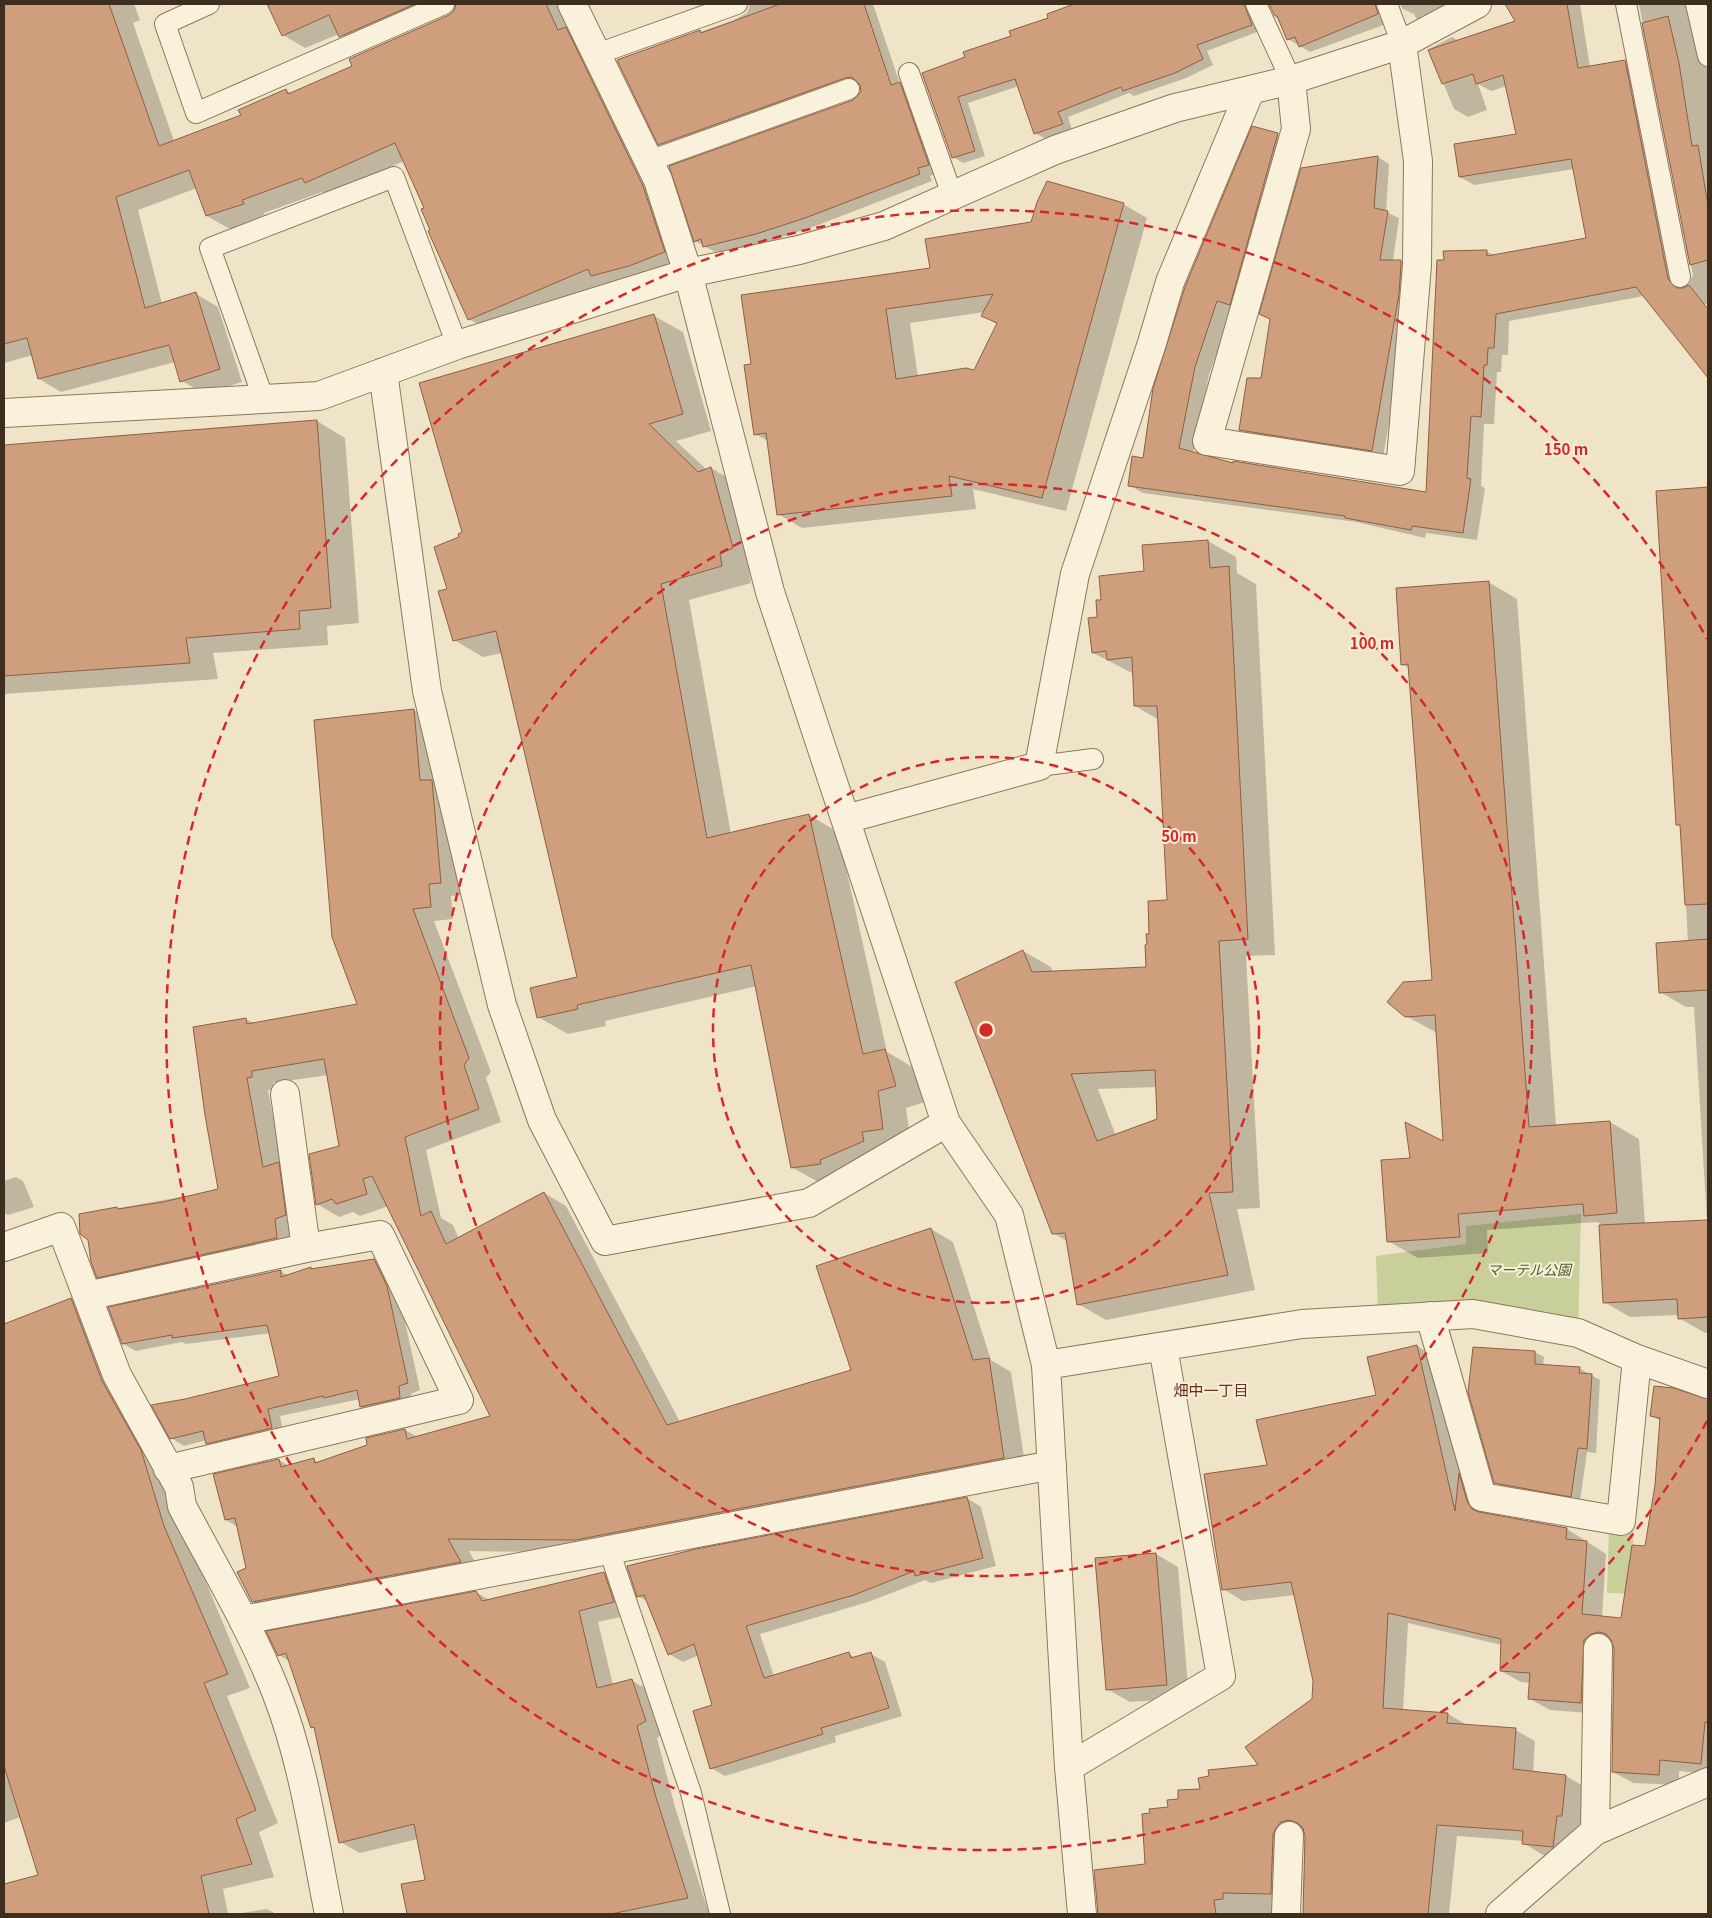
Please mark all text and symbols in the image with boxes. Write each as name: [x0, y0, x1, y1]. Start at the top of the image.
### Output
text: 150 m: [1544, 438, 1588, 459]
text: 100 m: [1350, 632, 1394, 653]
text: 50 m: [1161, 825, 1197, 846]
centre of rings: [977, 1021, 995, 1039]
park label: マーテル公園: [1487, 1259, 1573, 1279]
district label: 畑中一丁目: [1173, 1379, 1249, 1400]

